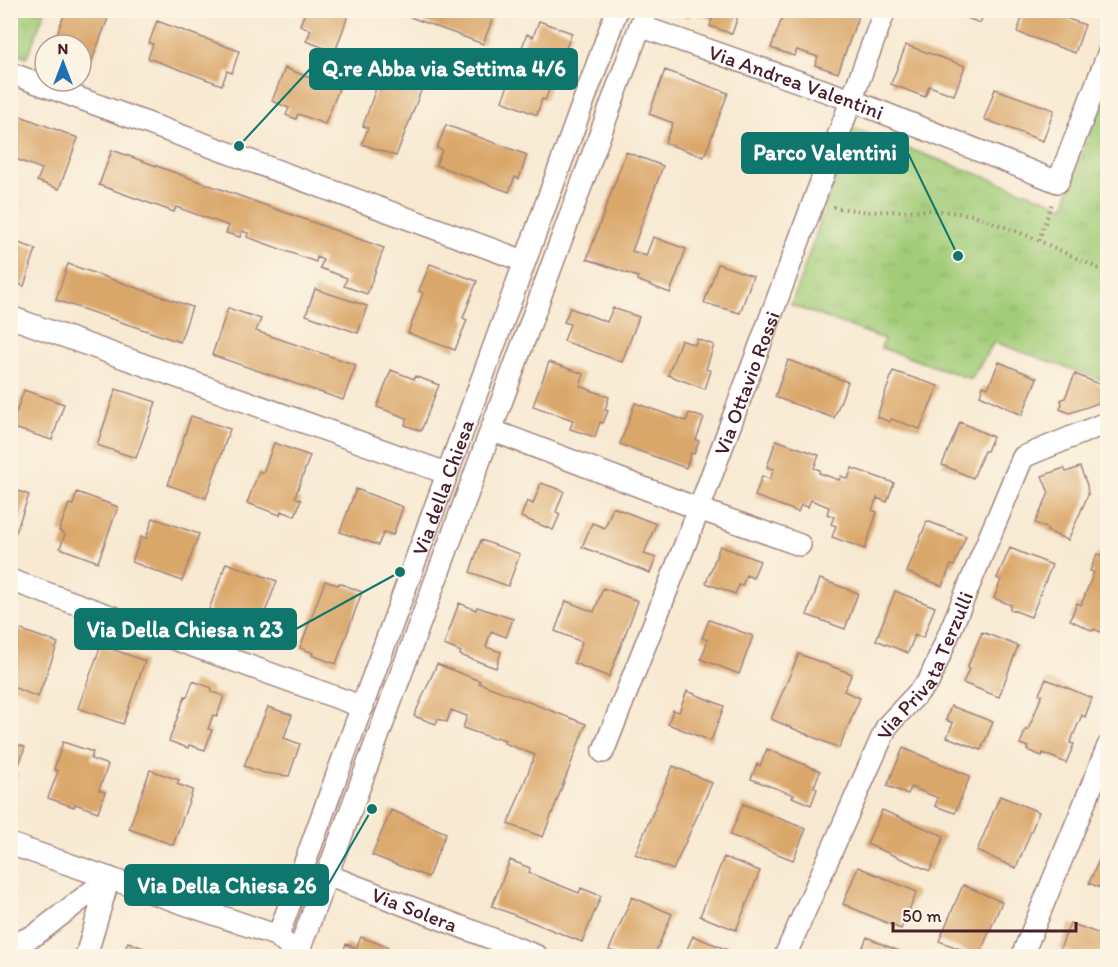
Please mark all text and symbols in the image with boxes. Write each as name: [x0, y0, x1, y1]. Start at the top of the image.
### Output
north arrow: [33, 33, 93, 93]
text: N: [58, 39, 68, 58]
street label: Via Andrea Valentini: [706, 39, 888, 124]
callout: Q.re Abba via Settima 4/6: [310, 49, 577, 89]
text: Q.re Abba via Settima 4/6: [322, 55, 566, 82]
callout: Parco Valentini: [742, 133, 908, 173]
text: Parco Valentini: [753, 139, 897, 166]
street label: Via Ottavio Rossi: [708, 307, 784, 458]
street label: Via della Chiesa: [406, 416, 479, 558]
street label: Via Privata Terzulli: [870, 587, 978, 743]
callout: Via Della Chiesa n 23: [75, 609, 296, 649]
text: Via Della Chiesa n 23: [87, 616, 283, 643]
callout: Via Della Chiesa 26: [125, 865, 328, 905]
text: Via Della Chiesa 26: [137, 872, 317, 899]
street label: Via Solera: [368, 881, 461, 937]
scale bar: [893, 895, 1076, 933]
text: 50 m: [902, 905, 942, 927]

